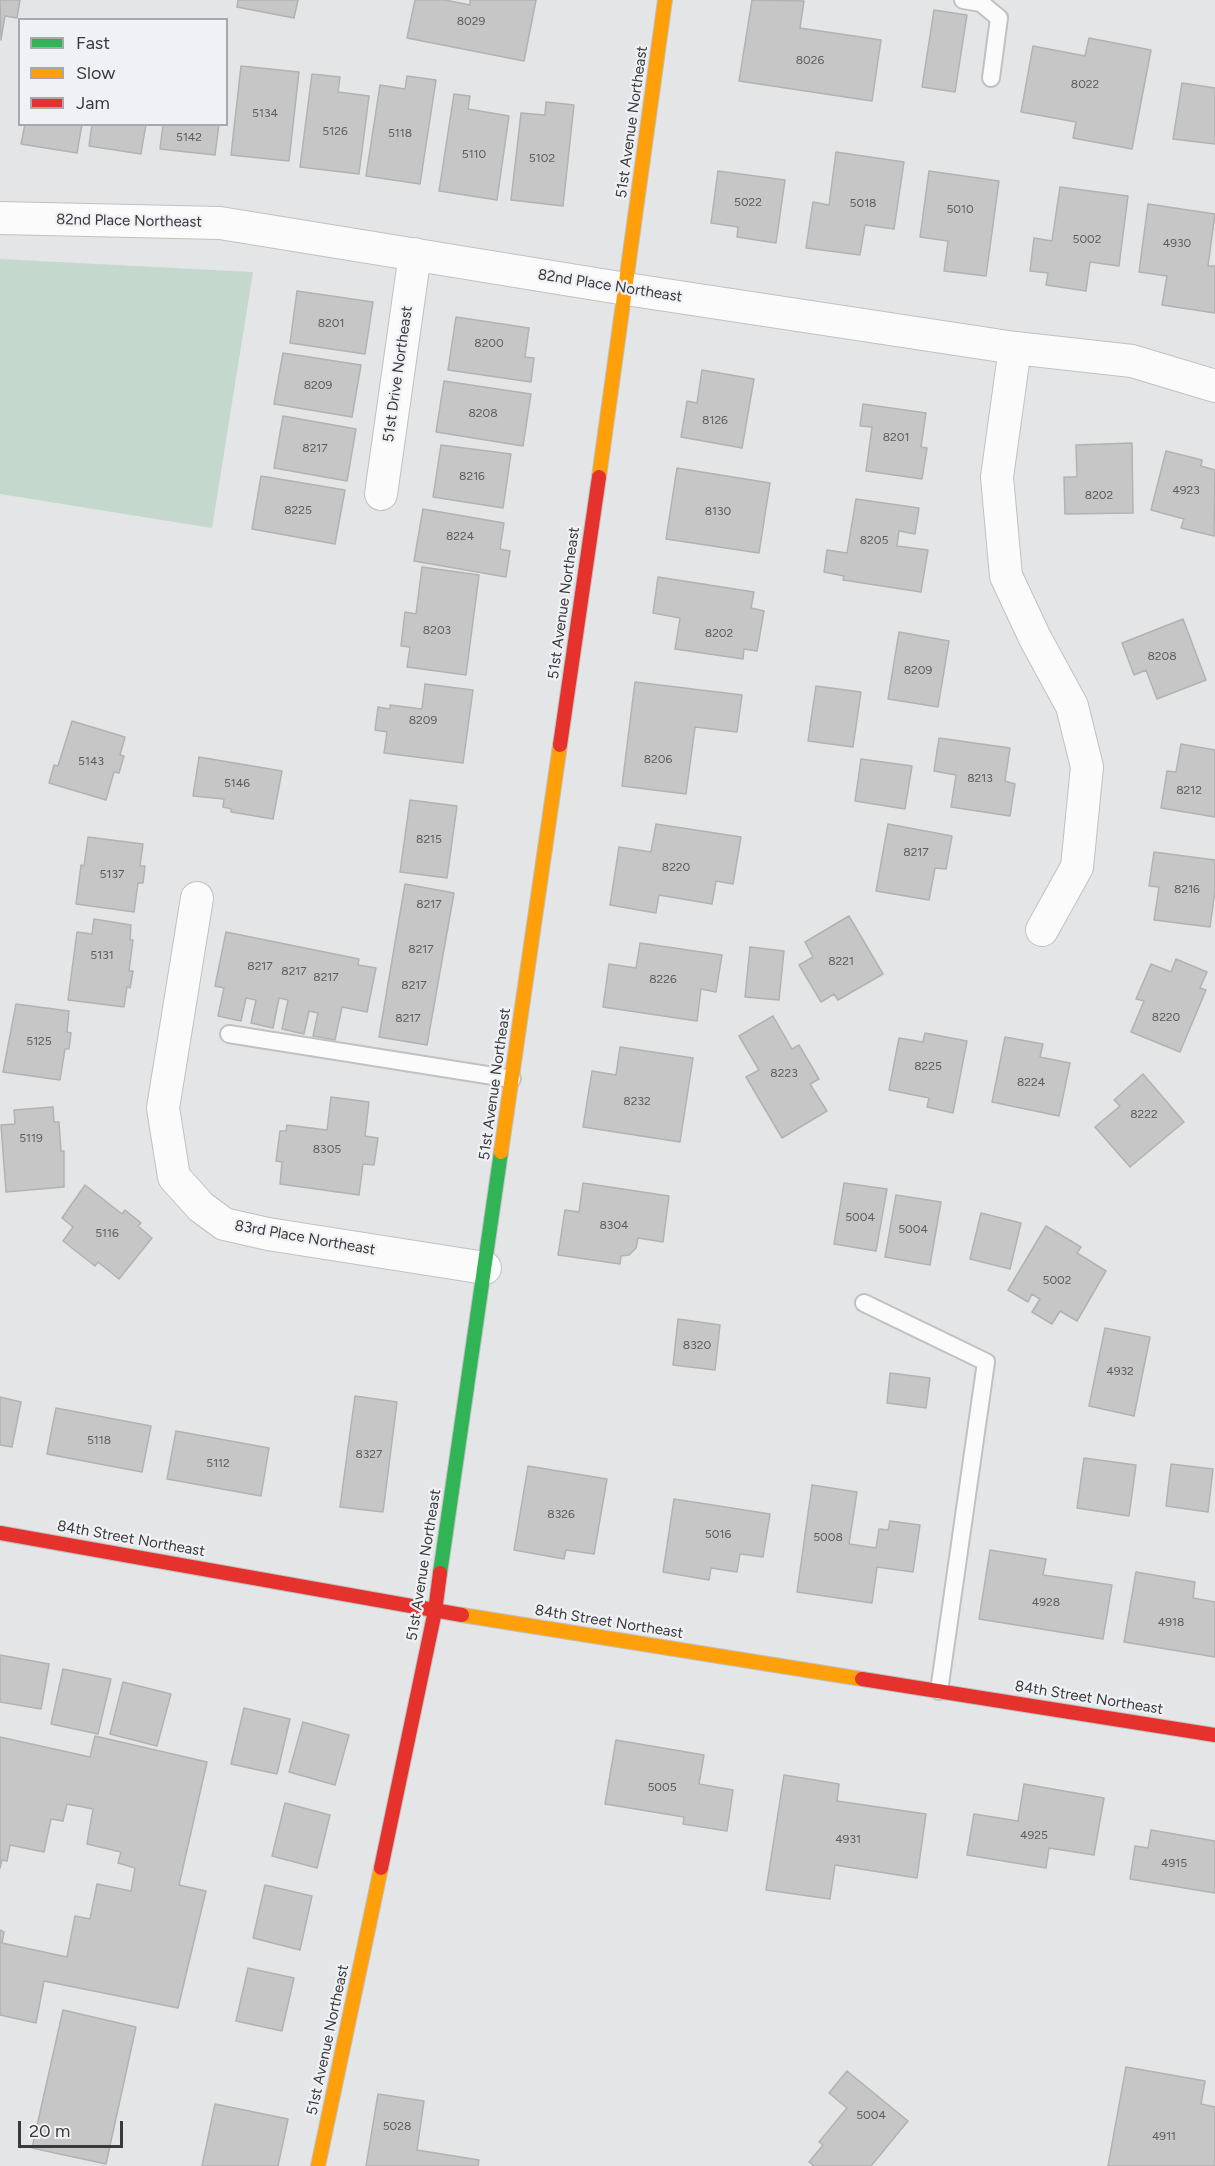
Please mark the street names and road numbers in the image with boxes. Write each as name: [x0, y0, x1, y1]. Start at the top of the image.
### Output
street label: 51st Avenue Northeast: [612, 45, 652, 199]
street label: 82nd Place Northeast: [56, 211, 202, 231]
street label: 82nd Place Northeast: [536, 266, 684, 306]
street label: 51st Drive Northeast: [380, 305, 416, 443]
street label: 51st Avenue Northeast: [544, 526, 584, 680]
street label: 51st Avenue Northeast: [475, 1007, 515, 1161]
street label: 83rd Place Northeast: [233, 1217, 377, 1259]
street label: 51st Avenue Northeast: [403, 1488, 445, 1642]
street label: 84th Street Northeast: [56, 1517, 206, 1561]
street label: 84th Street Northeast: [534, 1601, 684, 1643]
street label: 84th Street Northeast: [1014, 1677, 1164, 1719]
street label: 51st Avenue Northeast: [303, 1963, 353, 2117]

